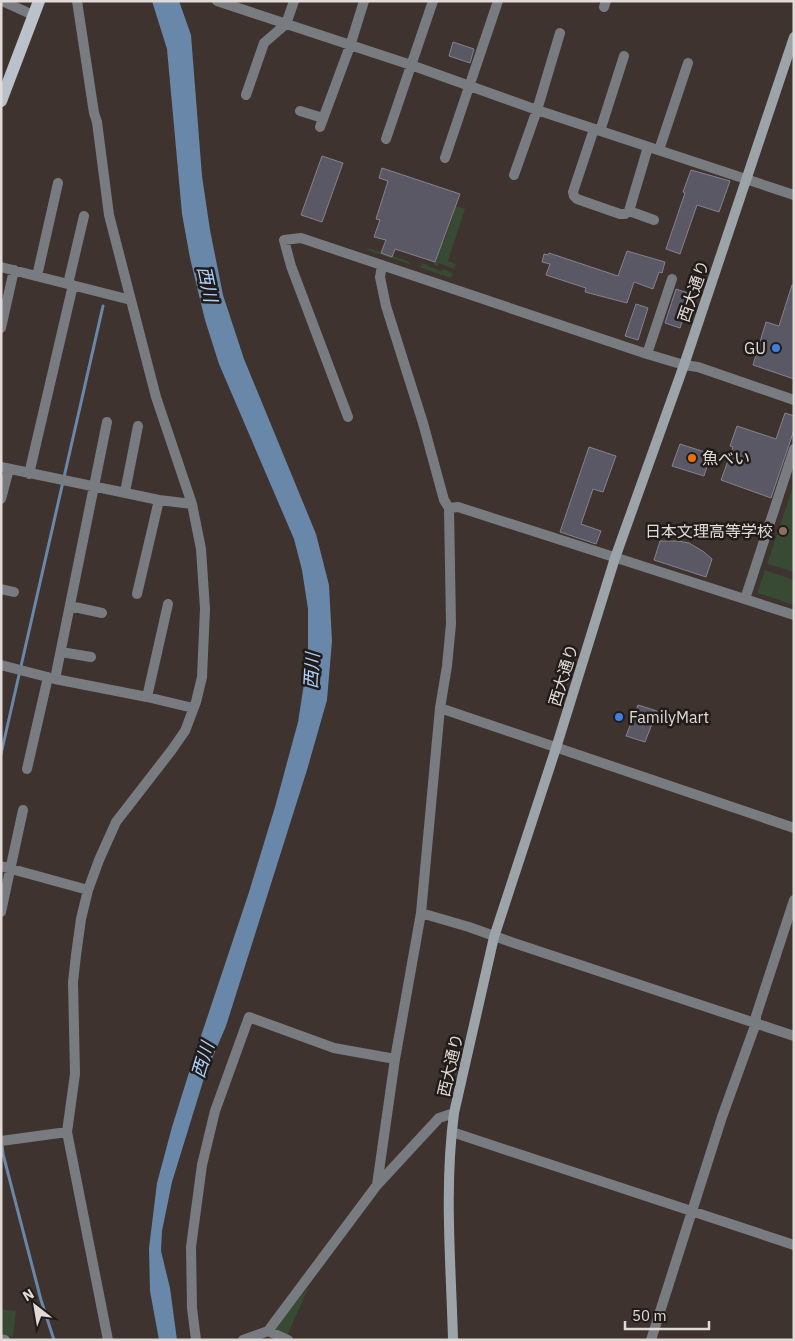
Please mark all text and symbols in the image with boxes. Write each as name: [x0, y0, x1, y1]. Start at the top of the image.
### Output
street label: 西大通り: [673, 257, 713, 325]
water label: 西川: [192, 264, 223, 306]
place label: GU: [744, 338, 766, 358]
marker: GU: [770, 342, 782, 354]
place label: 魚べい: [702, 448, 750, 468]
marker: 魚べい: [686, 452, 698, 464]
place label: 日本文理高等学校: [645, 521, 773, 541]
marker: 日本文理高等学校: [777, 525, 789, 537]
street label: 西大通り: [544, 641, 582, 709]
water label: 西川: [299, 650, 324, 690]
place label: FamilyMart: [629, 707, 709, 727]
marker: FamilyMart: [613, 711, 625, 723]
street label: 西大通り: [433, 1032, 467, 1098]
water label: 西川: [186, 1037, 219, 1080]
north arrow: [10, 1281, 60, 1331]
text: N: [19, 1285, 37, 1305]
scale bar: [625, 1298, 709, 1330]
text: 50 m: [632, 1306, 667, 1325]

